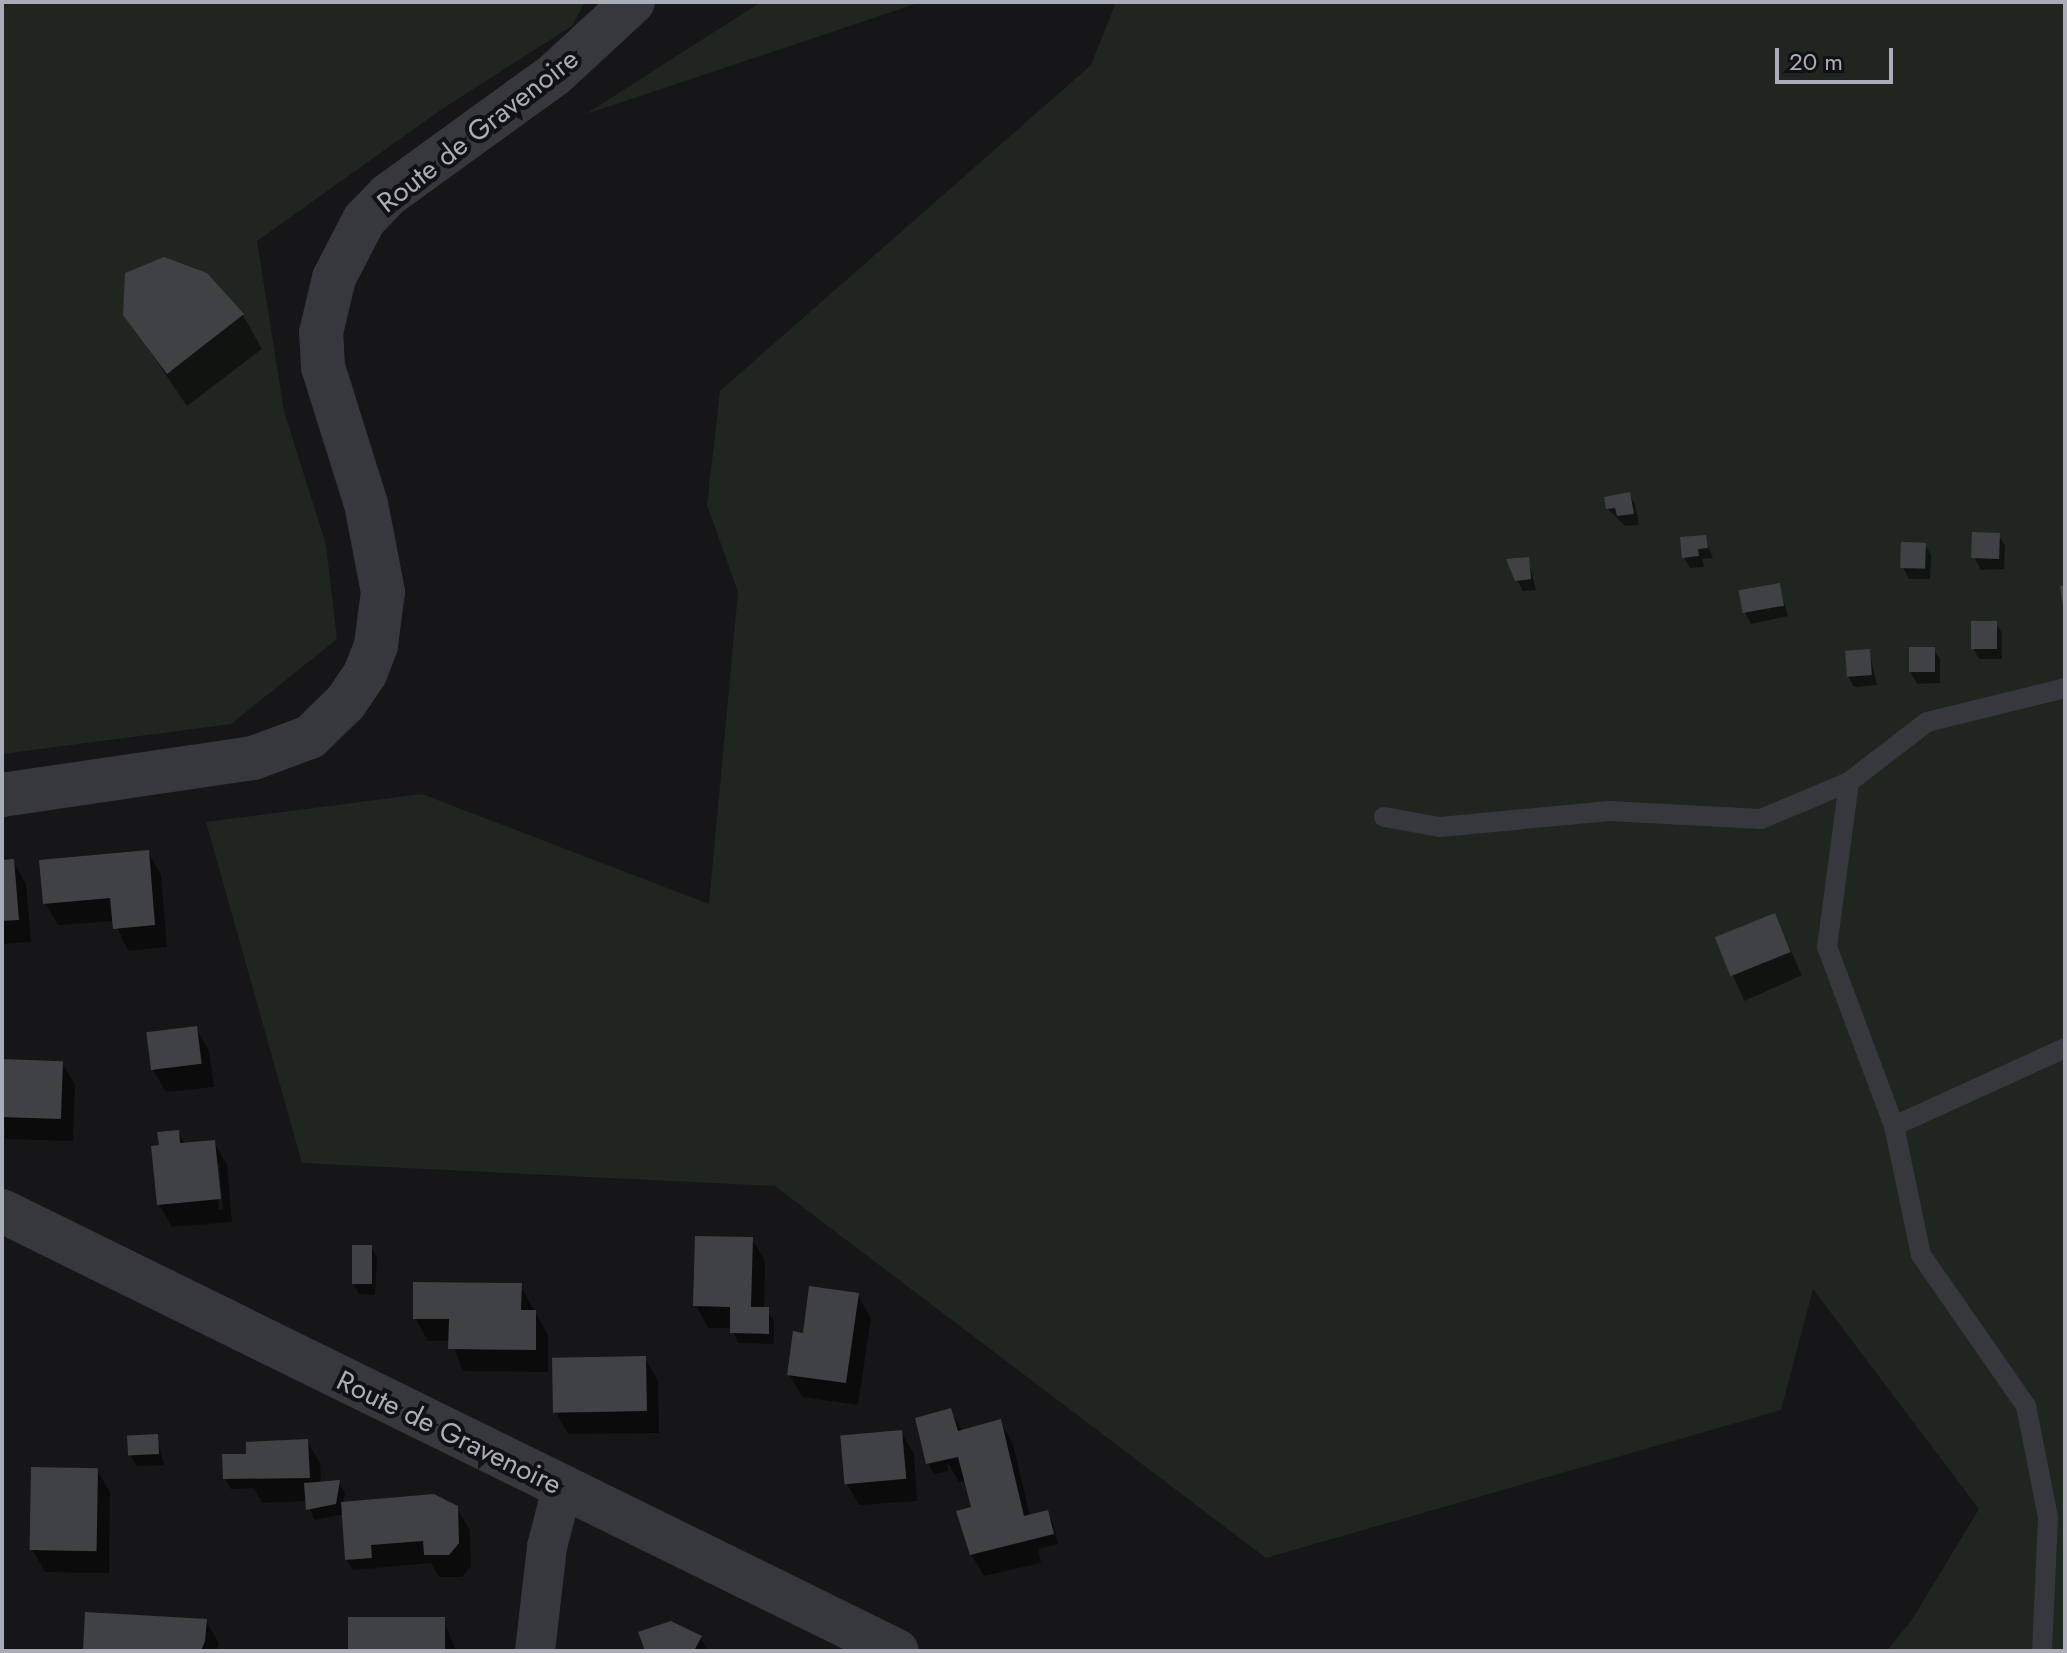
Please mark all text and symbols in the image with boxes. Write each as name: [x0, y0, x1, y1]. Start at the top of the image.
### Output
scale bar: [1779, 32, 1897, 82]
street label: Route de Gravenoire: [371, 42, 585, 220]
text: 20 m: [1789, 44, 1843, 79]
street label: Route de Gravenoire: [331, 1364, 567, 1502]

